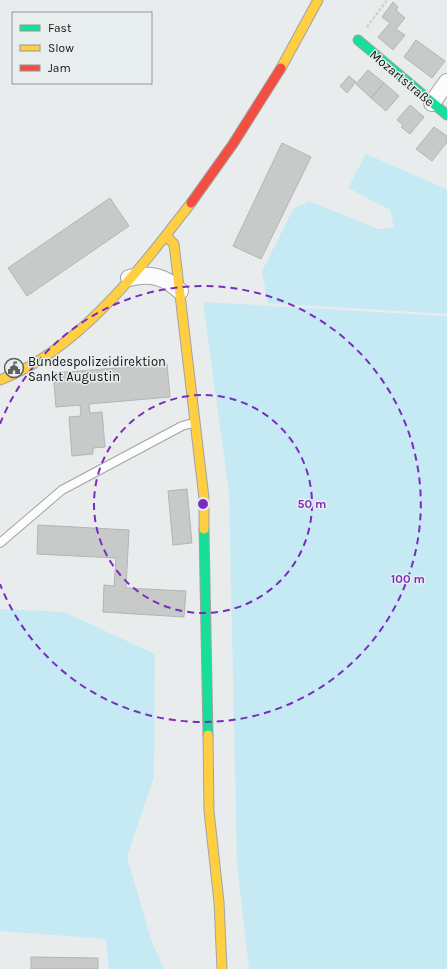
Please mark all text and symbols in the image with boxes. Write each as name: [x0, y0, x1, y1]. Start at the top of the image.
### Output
legend: [12, 12, 152, 84]
text: Fast: [48, 21, 72, 35]
text: Slow: [48, 41, 74, 55]
street label: Mozartstraße: [367, 47, 437, 109]
text: Jam: [48, 61, 71, 75]
place label: Bundespolizeidirektion Sankt Augustin: [28, 354, 166, 384]
public building icon: Bundespolizeidirektion Sankt Augustin: [3, 357, 25, 379]
centre of rings: [196, 497, 210, 511]
text: 50 m: [298, 497, 327, 511]
text: 100 m: [391, 572, 425, 586]

